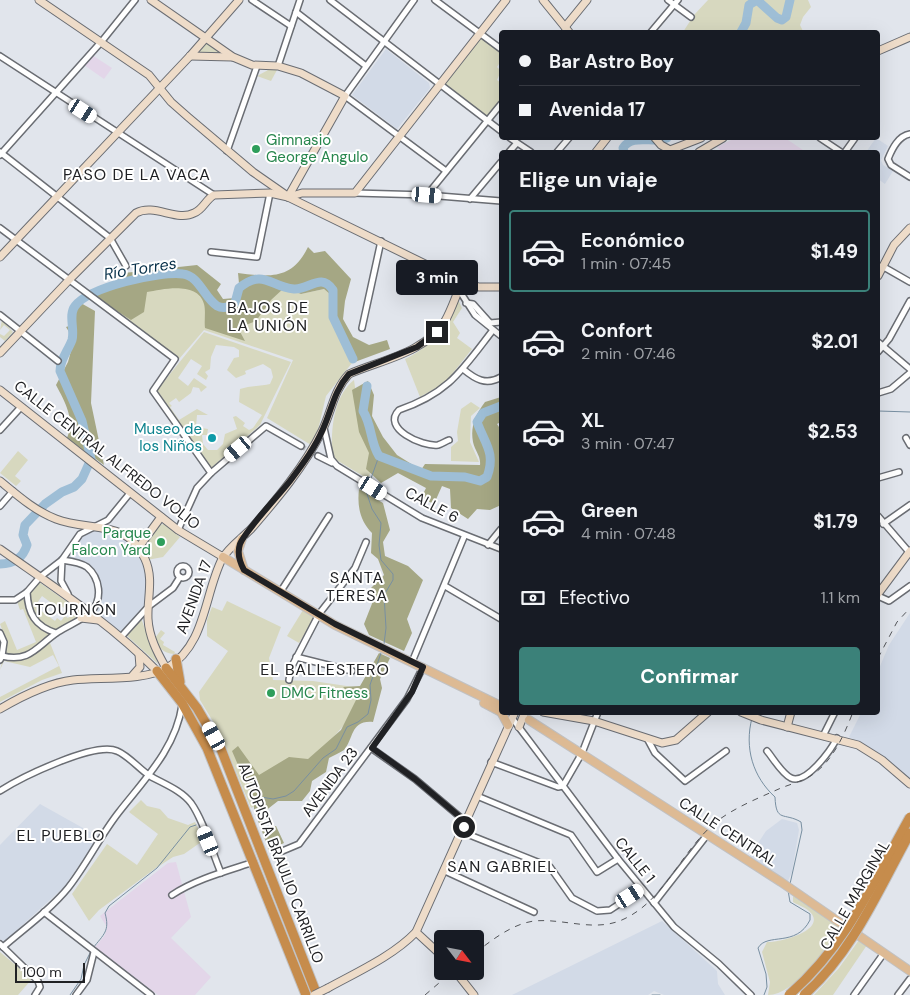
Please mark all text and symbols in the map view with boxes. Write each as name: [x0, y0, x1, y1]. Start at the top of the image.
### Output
text: Bar Astro Boy: [549, 49, 674, 74]
car: [66, 97, 99, 125]
text: Avenida 17: [549, 97, 645, 122]
place label: Gimnasio George Angulo: [266, 130, 369, 167]
marker: Gimnasio George Angulo: [250, 143, 262, 155]
district label: PASO DE LA VACA: [63, 164, 211, 185]
text: Elige un viaje: [519, 165, 658, 194]
car: [411, 186, 442, 204]
text: Económico: [581, 228, 685, 253]
icon: car: [521, 229, 566, 274]
text: $1.49: [810, 239, 858, 264]
water label: Río Torres: [102, 252, 178, 285]
text: 1 min · 07:45: [581, 253, 671, 274]
callout: 3 min: [396, 260, 478, 294]
text: 3 min: [416, 267, 458, 288]
district label: BAJOS DE LA UNIÓN: [227, 297, 309, 336]
text: Confort: [581, 318, 653, 343]
icon: car: [521, 319, 566, 364]
route end: [426, 321, 448, 343]
text: $2.01: [811, 329, 858, 354]
text: 2 min · 07:46: [581, 343, 676, 364]
street label: CALLE CENTRAL ALFREDO VOLIO: [10, 376, 204, 534]
text: XL: [581, 408, 604, 433]
icon: car: [521, 409, 566, 454]
place label: Museo de los Niños: [134, 419, 202, 456]
text: $2.53: [807, 419, 858, 444]
marker: Museo de los Niños: [206, 432, 218, 444]
text: 3 min · 07:47: [581, 433, 674, 454]
car: [221, 434, 254, 464]
car: [356, 474, 389, 502]
street label: CALLE 6: [402, 483, 462, 527]
text: Green: [581, 498, 638, 523]
icon: car: [521, 499, 566, 544]
text: $1.79: [813, 509, 858, 534]
place label: Parque Falcon Yard: [71, 523, 151, 560]
text: 4 min · 07:48: [581, 523, 676, 544]
marker: Parque Falcon Yard: [155, 536, 167, 548]
street label: AVENIDA 17: [171, 557, 217, 637]
district label: SANTA TERESA: [326, 567, 388, 606]
icon: cash: [519, 584, 547, 612]
text: Efectivo: [559, 585, 630, 610]
text: 1.1 km: [821, 587, 860, 608]
district label: TOURNÓN: [35, 599, 117, 620]
button: Confirmar: [519, 647, 860, 705]
district label: EL BALLESTERO: [260, 659, 390, 680]
place label: DMC Fitness: [281, 683, 368, 703]
marker: DMC Fitness: [265, 687, 277, 699]
car: [200, 719, 227, 753]
street label: AVENIDA 23: [297, 743, 363, 821]
street label: AUTOPISTA BRAULIO CARRILLO: [233, 760, 329, 966]
street label: CALLE CENTRAL: [675, 793, 781, 871]
route start: [453, 816, 475, 838]
car: [195, 824, 220, 858]
district label: EL PUEBLO: [17, 825, 105, 846]
street label: CALLE 1: [610, 833, 660, 887]
street label: CALLE MARGINAL: [816, 837, 895, 953]
district label: SAN GABRIEL: [447, 856, 557, 877]
car: [613, 882, 646, 910]
north arrow: [434, 930, 484, 980]
map controls: [434, 930, 484, 980]
scale bar: [15, 960, 85, 983]
text: 100 m: [22, 963, 62, 981]

